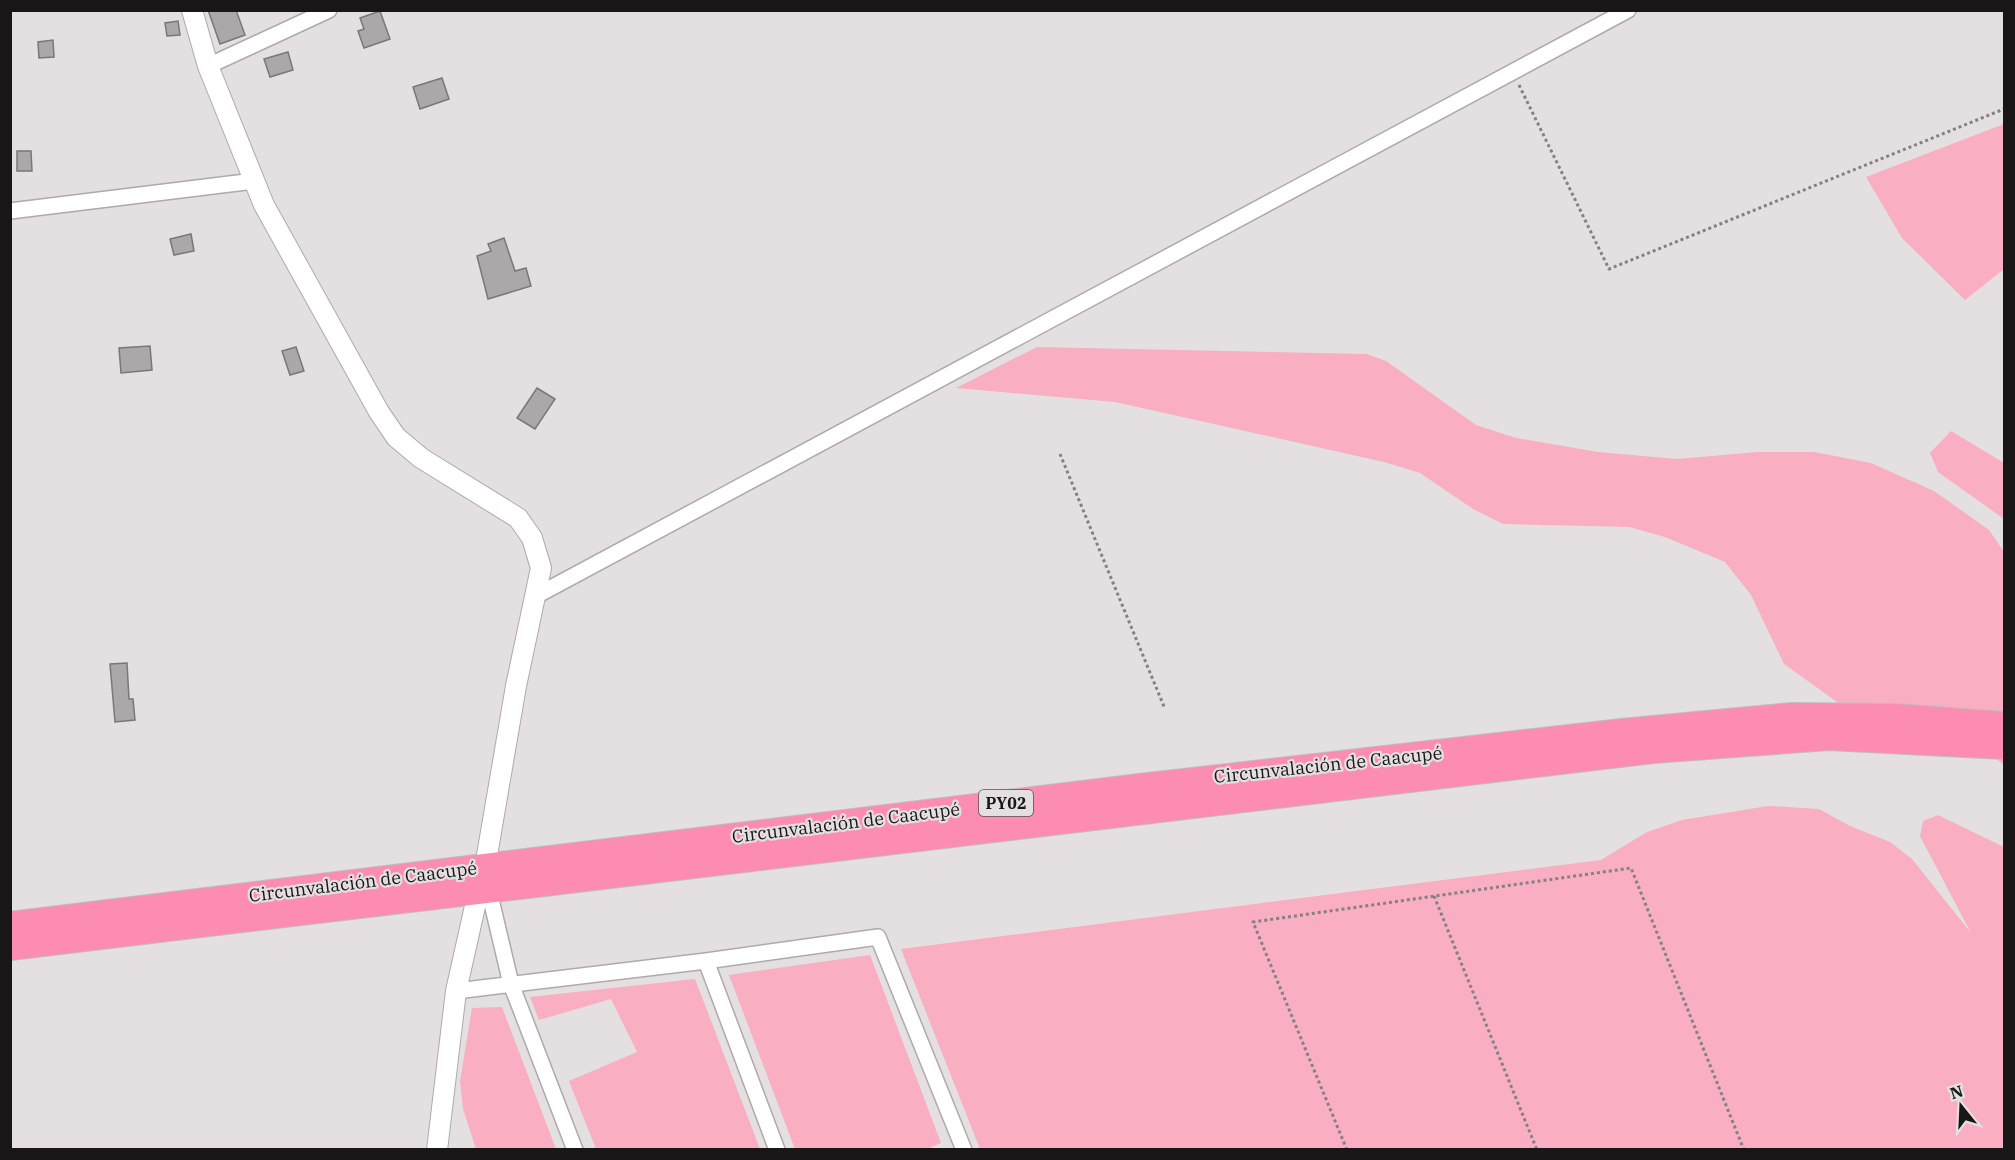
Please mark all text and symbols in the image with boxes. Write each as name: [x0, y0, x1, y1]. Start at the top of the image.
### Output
street label: Circunvalación de Caacupé: [1213, 741, 1443, 788]
road number: PY02: [979, 790, 1033, 816]
street label: Circunvalación de Caacupé: [731, 797, 961, 848]
street label: Circunvalación de Caacupé: [248, 856, 478, 907]
north arrow: [1931, 1076, 1991, 1136]
text: N: [1947, 1080, 1965, 1103]

